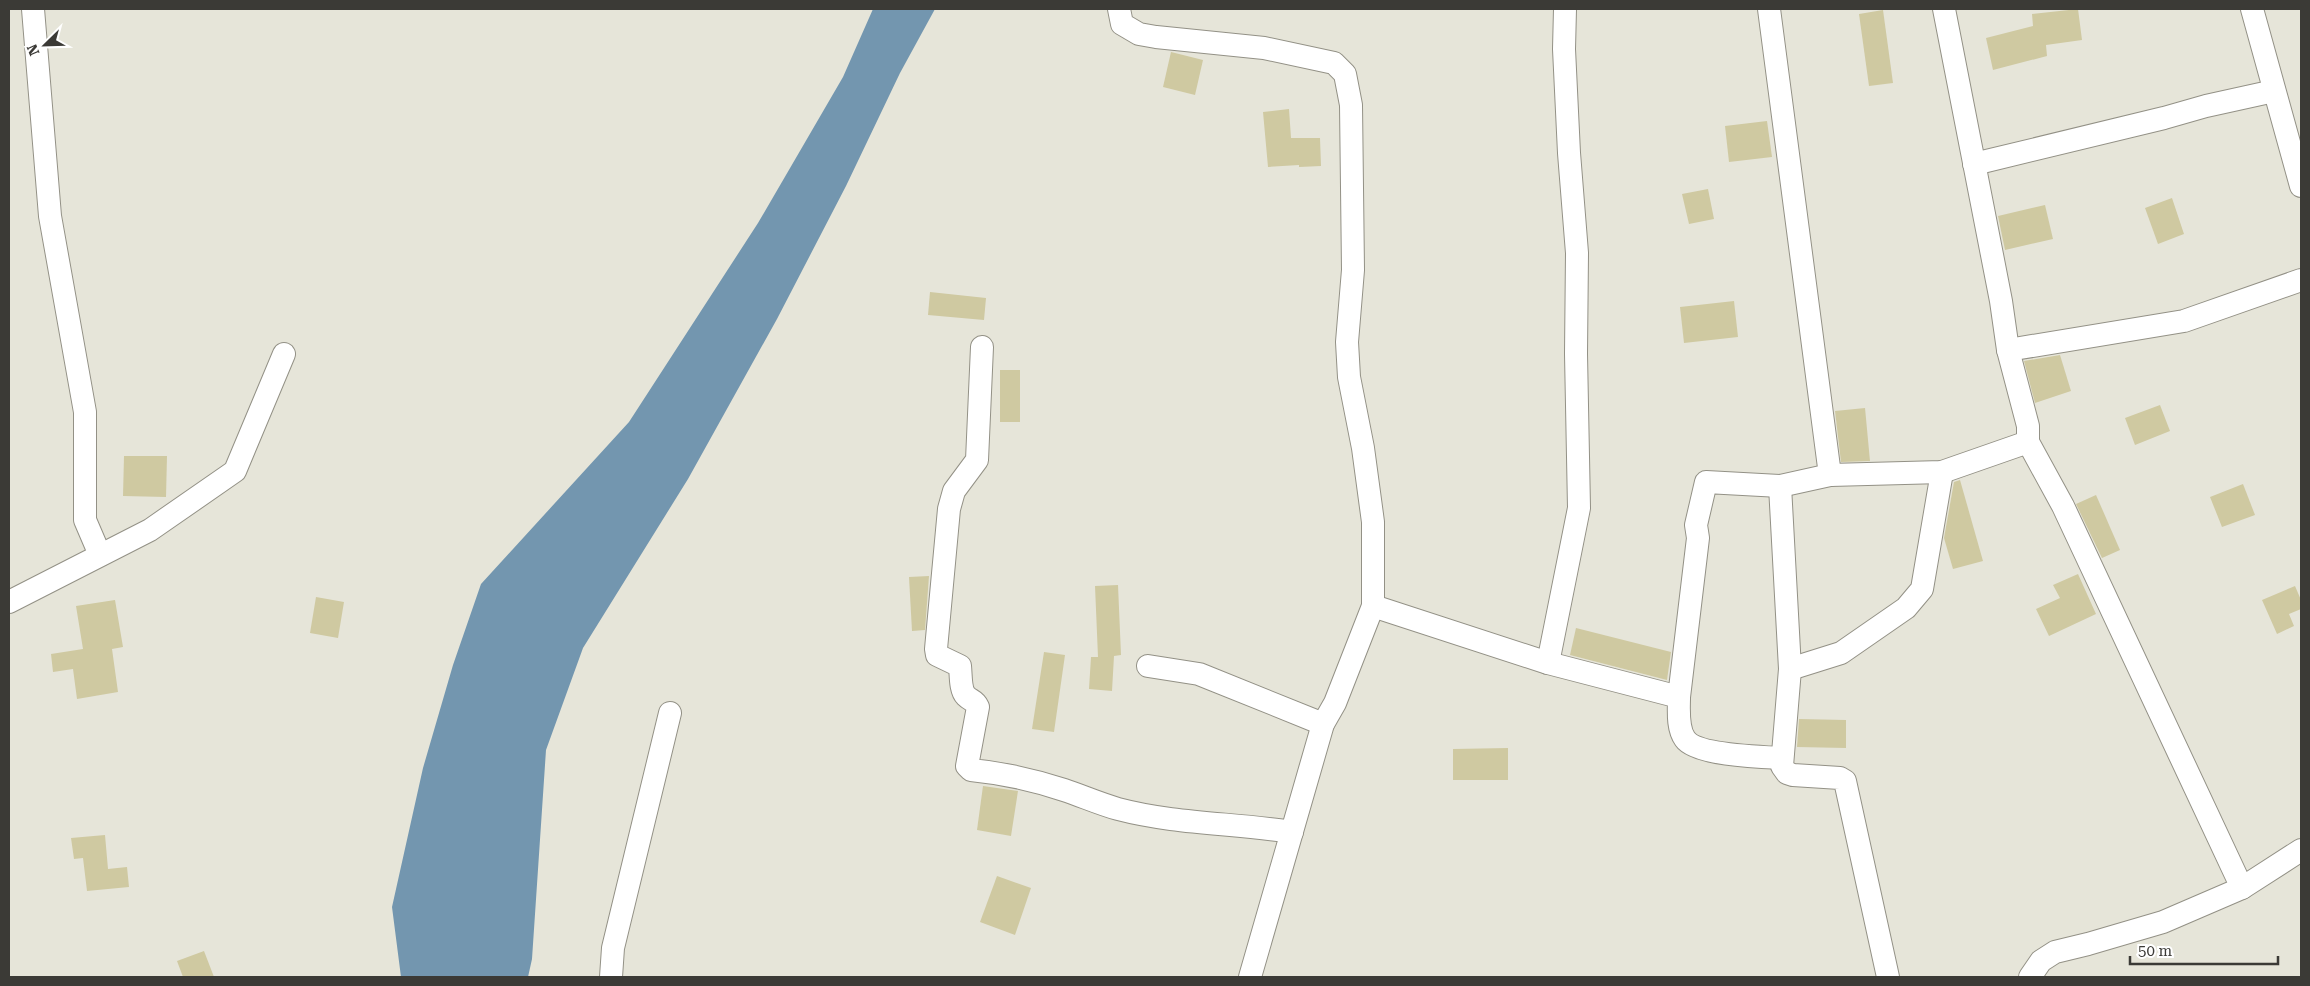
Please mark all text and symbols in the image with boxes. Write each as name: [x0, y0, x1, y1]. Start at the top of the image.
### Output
north arrow: [20, 20, 70, 70]
text: N: [23, 42, 43, 58]
scale bar: [2130, 934, 2278, 966]
text: 50 m: [2138, 942, 2173, 960]

